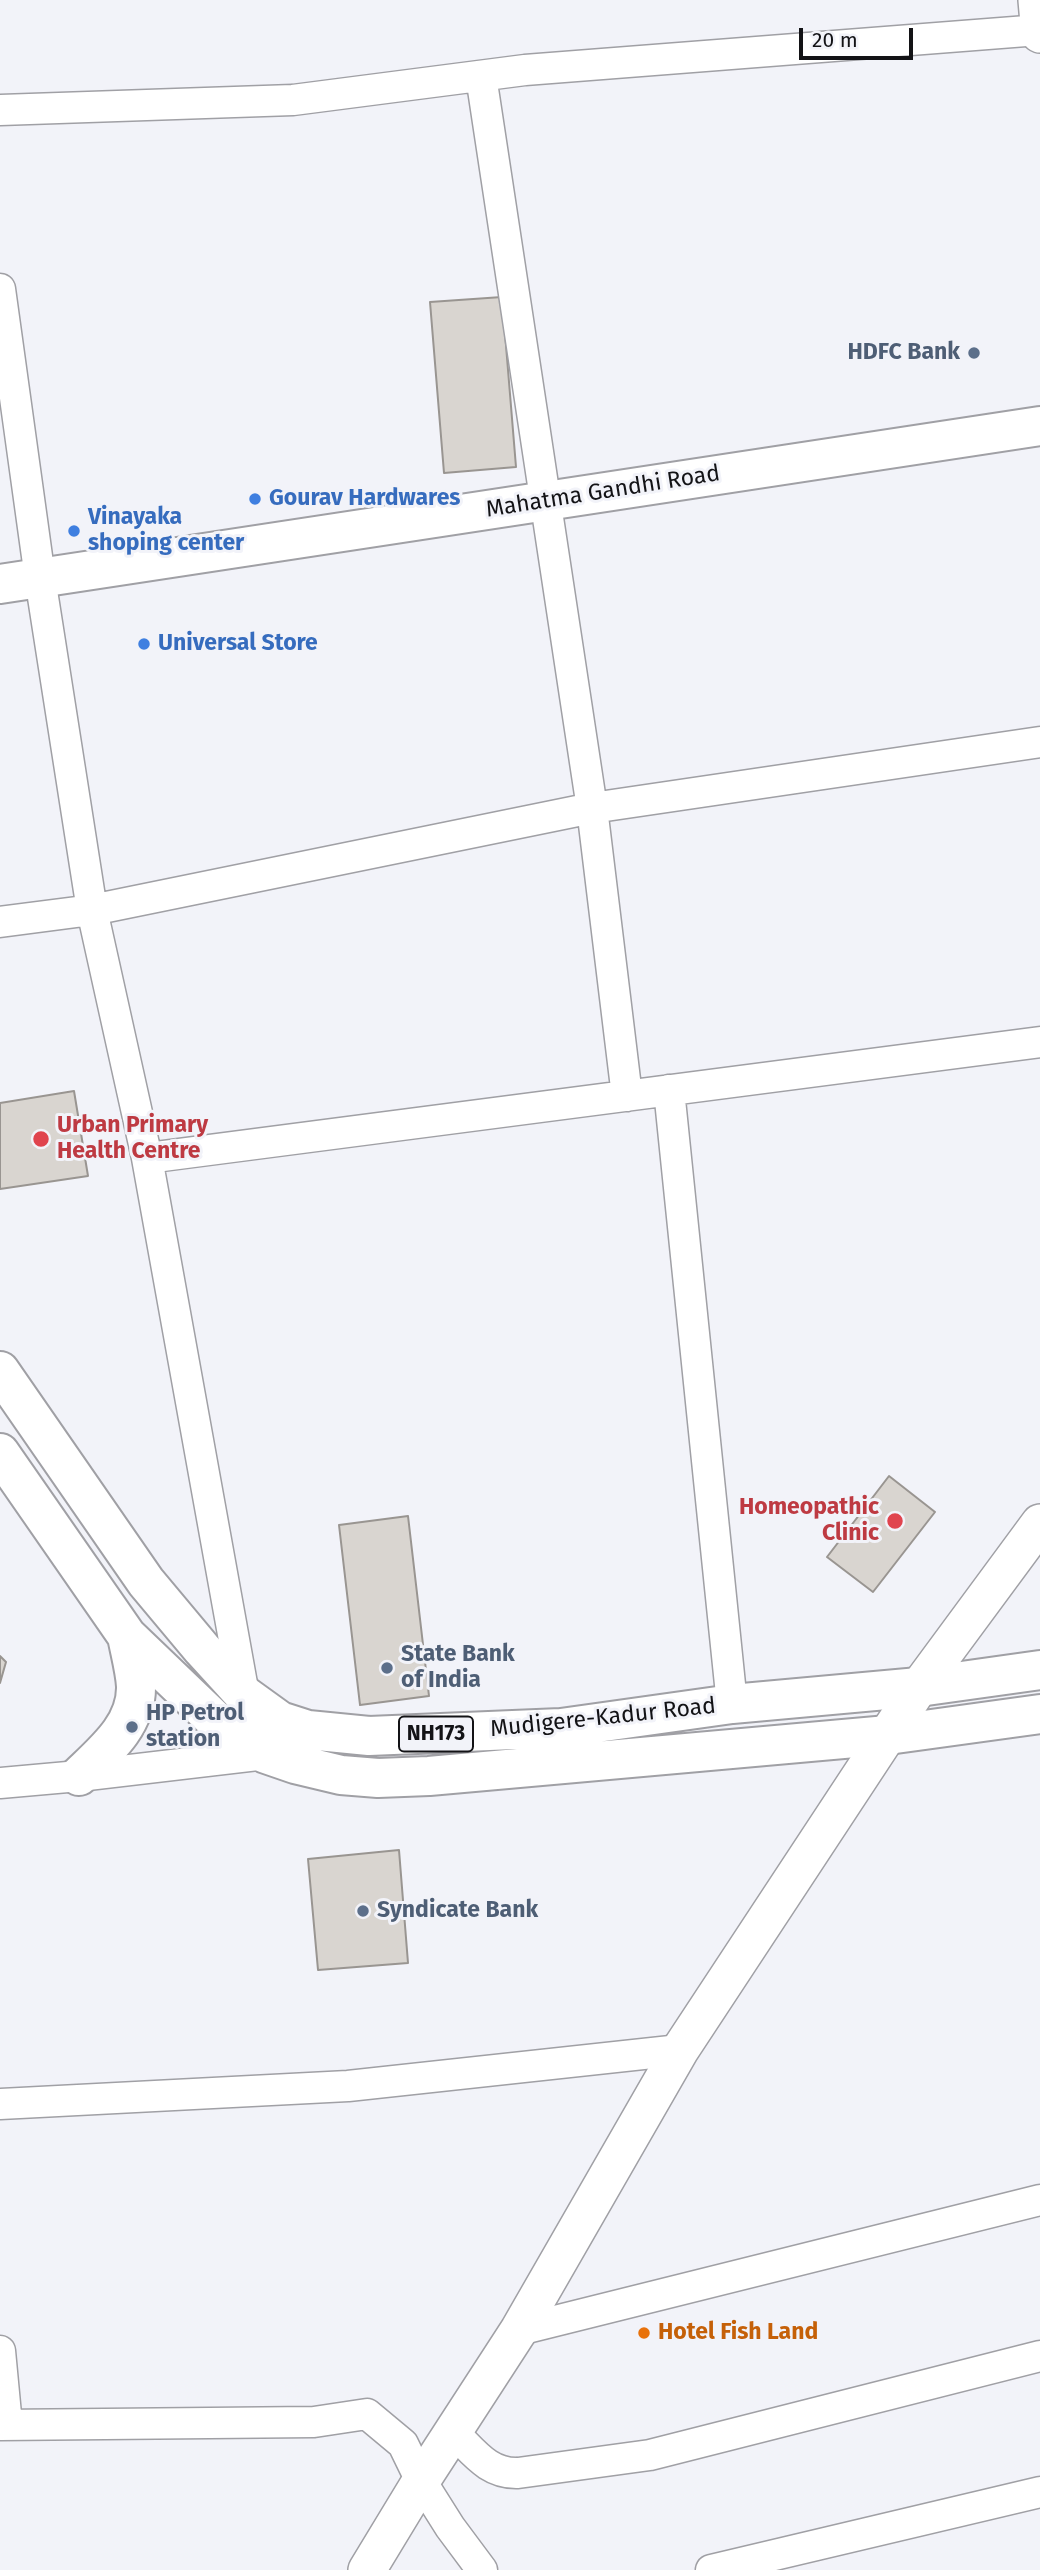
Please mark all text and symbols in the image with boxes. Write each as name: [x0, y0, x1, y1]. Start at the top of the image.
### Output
scale bar: [802, 14, 916, 58]
text: 20 m: [812, 27, 858, 53]
place label: HDFC Bank: [848, 339, 960, 367]
marker: HDFC Bank: [966, 345, 982, 361]
street label: Mahatma Gandhi Road: [484, 460, 722, 524]
place label: Gourav Hardwares: [269, 485, 460, 513]
marker: Gourav Hardwares: [247, 491, 263, 507]
place label: Vinayaka shoping center: [88, 504, 244, 558]
marker: Vinayaka shoping center: [66, 523, 82, 539]
place label: Universal Store: [158, 630, 318, 658]
marker: Universal Store: [136, 636, 152, 652]
place label: Urban Primary Health Centre: [57, 1112, 208, 1166]
marker: Urban Primary Health Centre: [31, 1129, 51, 1149]
place label: Homeopathic Clinic: [739, 1494, 879, 1548]
marker: Homeopathic Clinic: [885, 1511, 905, 1531]
place label: State Bank of India: [401, 1641, 515, 1695]
marker: State Bank of India: [379, 1660, 395, 1676]
street label: Mudigere-Kadur Road: [489, 1692, 717, 1744]
place label: HP Petrol station: [146, 1700, 244, 1754]
road number: NH173: [399, 1716, 473, 1752]
marker: HP Petrol station: [124, 1719, 140, 1735]
place label: Syndicate Bank: [377, 1897, 538, 1925]
marker: Syndicate Bank: [355, 1903, 371, 1919]
place label: Hotel Fish Land: [658, 2319, 818, 2347]
marker: Hotel Fish Land: [636, 2325, 652, 2341]

